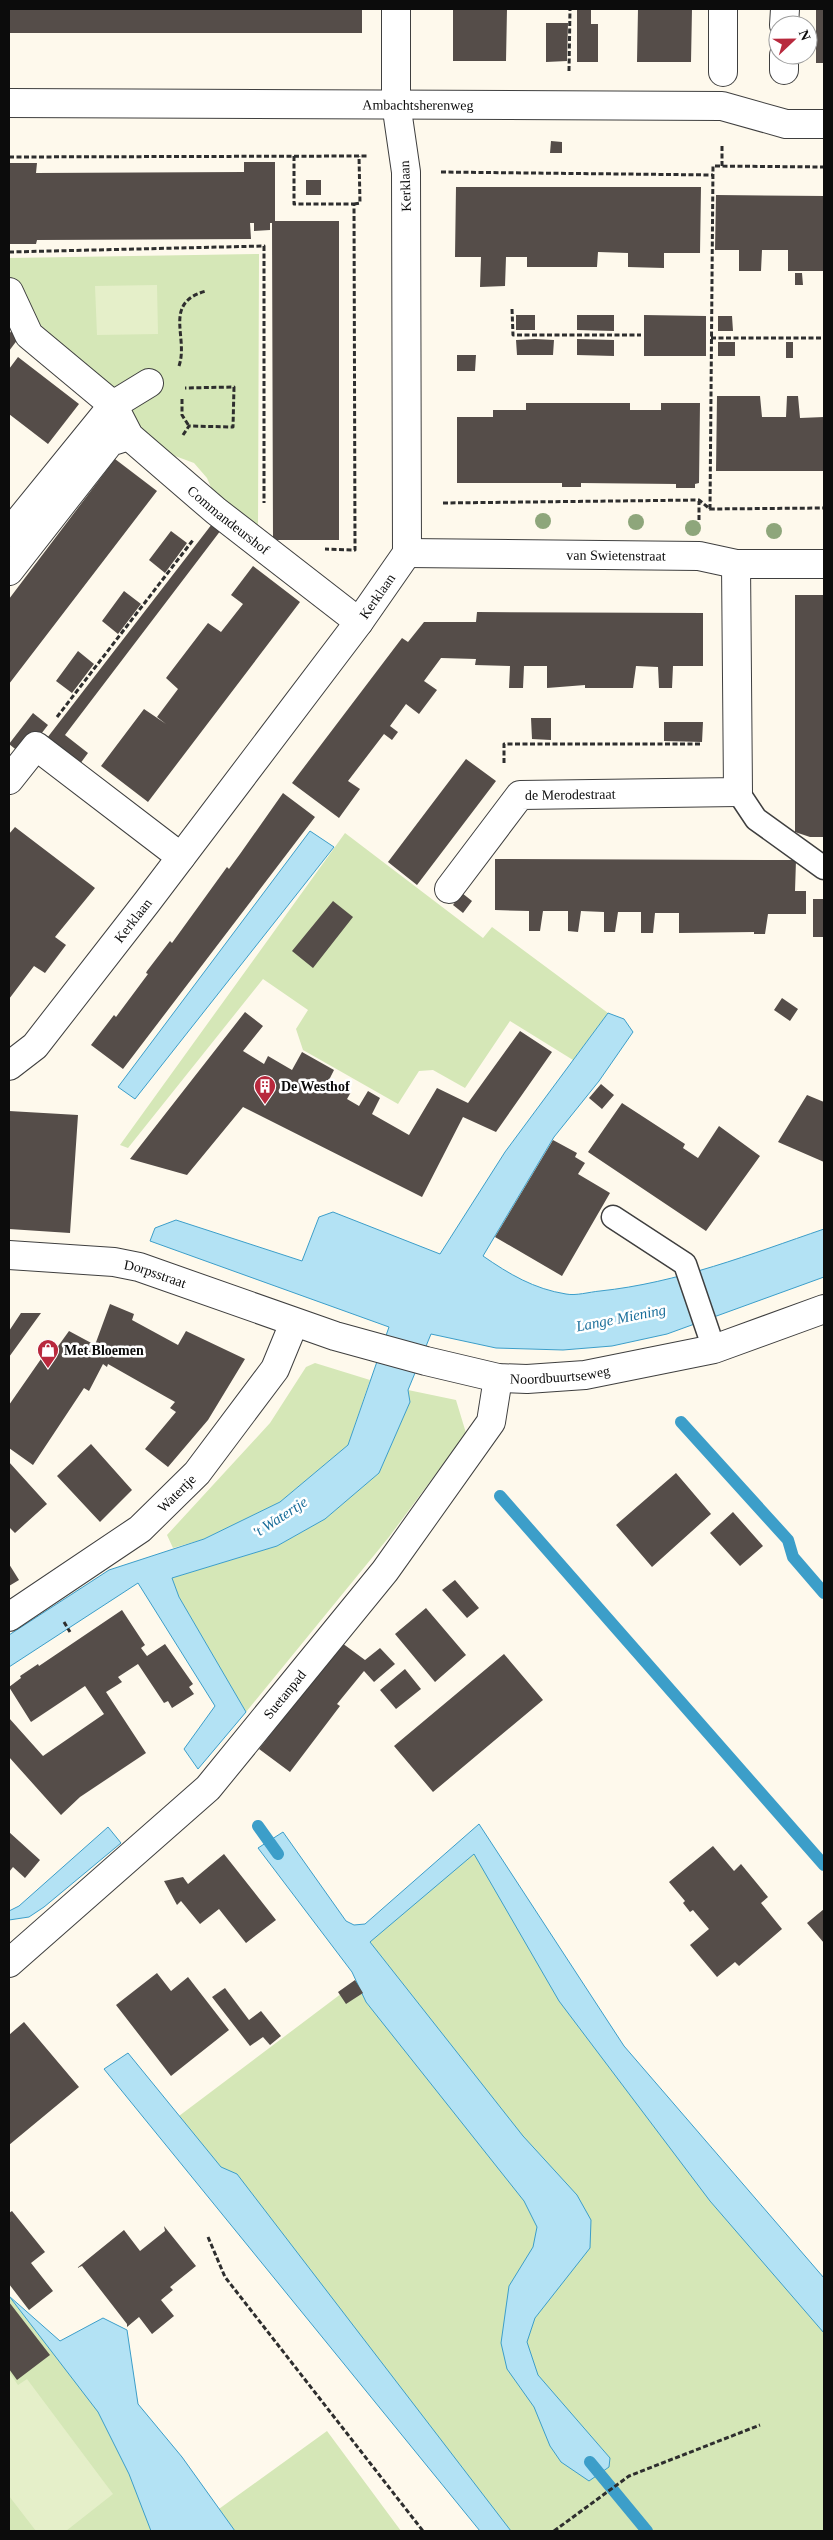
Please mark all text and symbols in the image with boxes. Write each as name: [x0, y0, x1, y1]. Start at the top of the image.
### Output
north arrow: [768, 15, 818, 65]
text: N: [796, 28, 813, 43]
street label: Ambachtsherenweg: [362, 97, 474, 113]
street label: Kerklaan: [397, 160, 414, 212]
street label: Commandeurshof: [184, 483, 272, 558]
street label: van Swietenstraat: [566, 548, 666, 564]
street label: Kerklaan: [357, 571, 398, 622]
street label: de Merodestraat: [525, 787, 616, 803]
street label: Kerklaan: [111, 896, 155, 946]
building icon: De Westhof: [253, 1074, 277, 1105]
place label: De Westhof: [281, 1079, 350, 1094]
street label: Dorpsstraat: [123, 1257, 188, 1291]
water label: Lange Miening: [574, 1301, 668, 1335]
shop icon: Met Bloemen: [36, 1338, 60, 1369]
place label: Met Bloemen: [64, 1343, 144, 1358]
street label: Noordbuurtseweg: [510, 1363, 611, 1387]
street label: Watertje: [155, 1472, 199, 1515]
water label: 't Watertje: [250, 1493, 310, 1540]
street label: Suetanpad: [261, 1667, 309, 1722]

